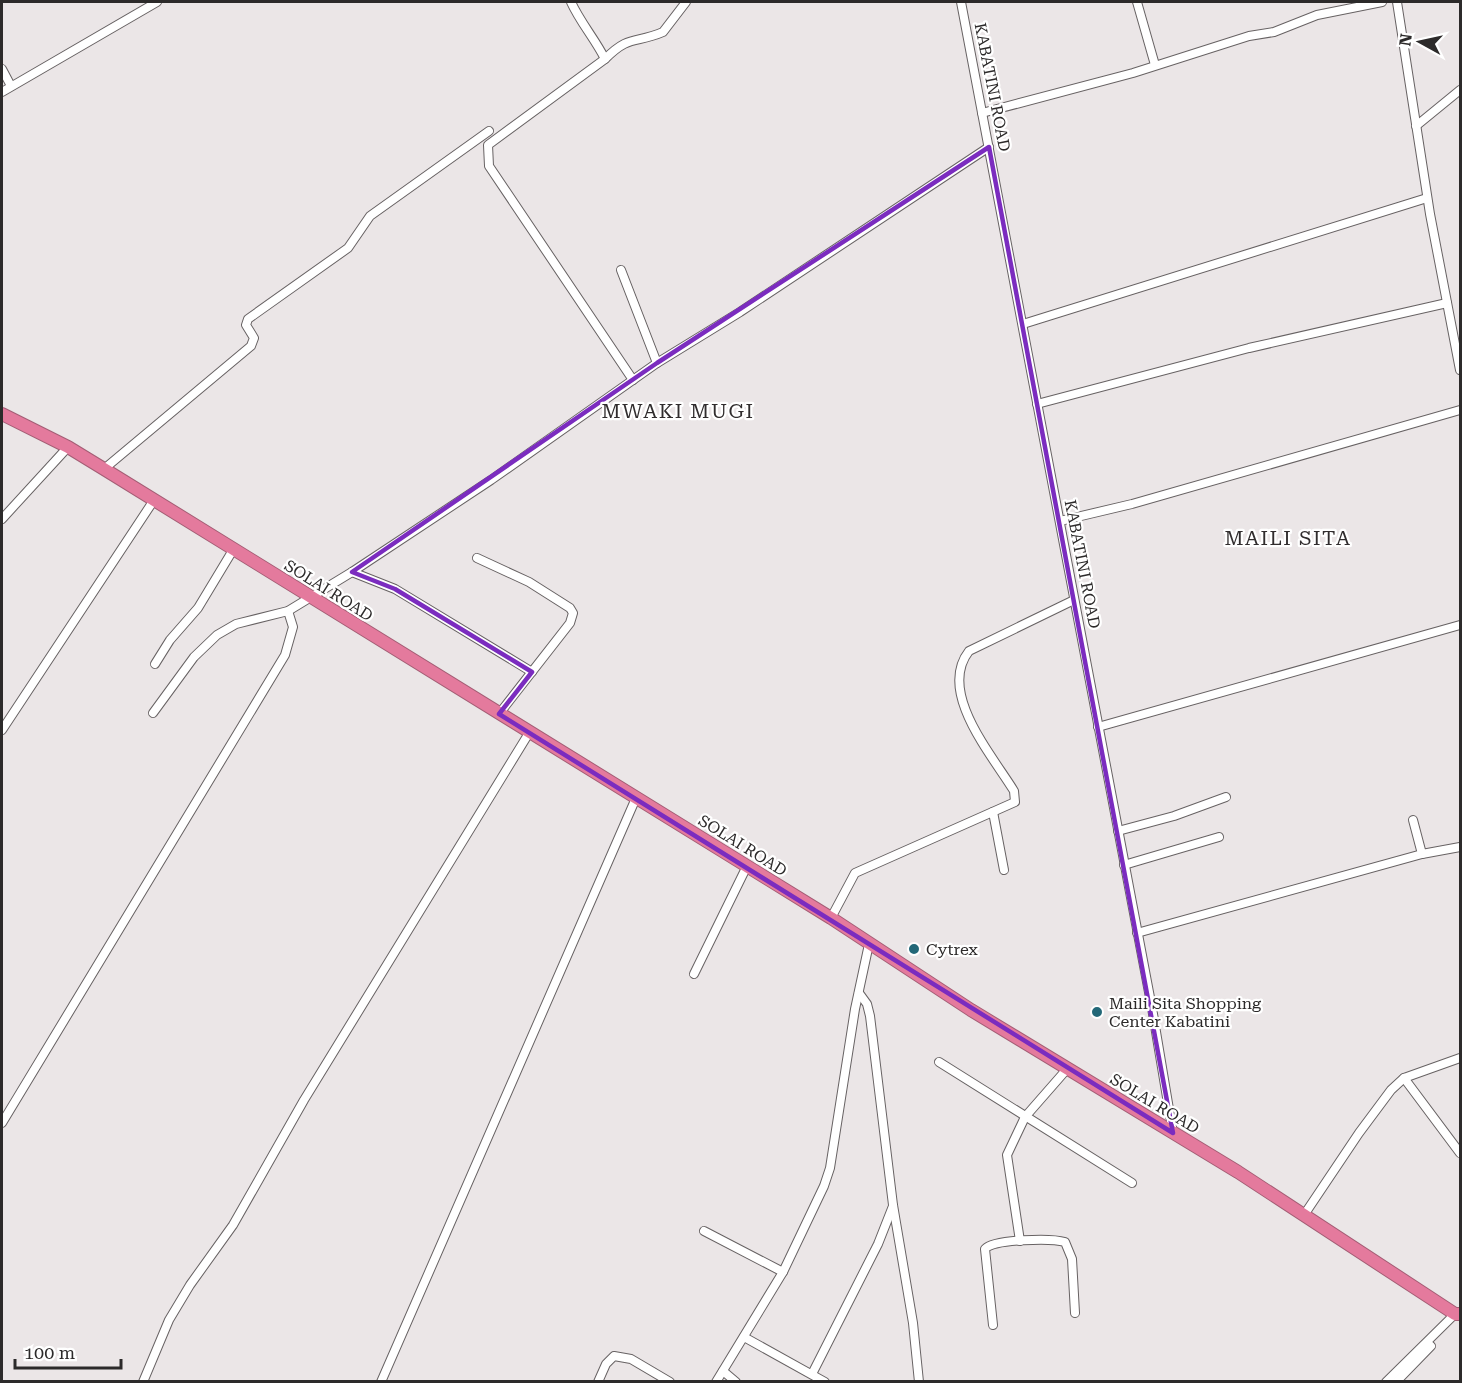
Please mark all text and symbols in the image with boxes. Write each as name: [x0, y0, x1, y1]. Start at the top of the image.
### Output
north arrow: [1390, 12, 1450, 72]
street label: KABATINI ROAD: [971, 21, 1014, 153]
text: N: [1395, 33, 1416, 47]
district label: MWAKI MUGI: [602, 399, 754, 423]
street label: KABATINI ROAD: [1061, 498, 1104, 630]
district label: MAILI SITA: [1224, 526, 1352, 550]
street label: SOLAI ROAD: [281, 556, 376, 625]
street label: SOLAI ROAD: [695, 811, 790, 880]
place label: Cytrex: [926, 940, 979, 959]
marker: Cytrex: [907, 942, 921, 956]
place label: Maili Sita Shopping Center Kabatini: [1109, 994, 1262, 1031]
marker: Maili Sita Shopping Center Kabatini: [1090, 1005, 1104, 1019]
street label: SOLAI ROAD: [1107, 1069, 1203, 1138]
scale bar: [15, 1332, 122, 1370]
text: 100 m: [24, 1342, 75, 1363]

